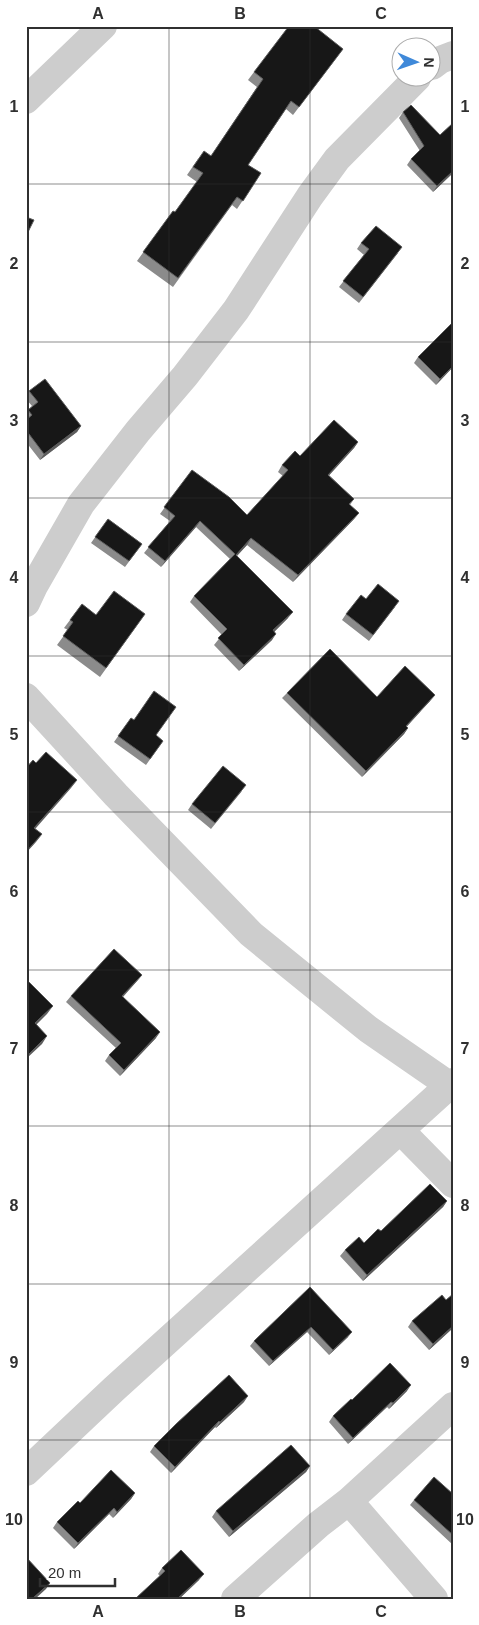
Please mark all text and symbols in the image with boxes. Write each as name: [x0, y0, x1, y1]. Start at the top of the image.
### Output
text: A: [92, 5, 104, 22]
text: B: [234, 5, 246, 22]
text: C: [375, 5, 387, 22]
north arrow: [392, 38, 442, 88]
text: N: [421, 57, 437, 68]
text: 1: [10, 98, 19, 115]
text: 1: [461, 98, 470, 115]
text: 2: [10, 255, 19, 272]
text: 2: [461, 255, 470, 272]
text: 3: [10, 412, 19, 429]
text: 3: [461, 412, 470, 429]
text: 4: [10, 569, 19, 586]
text: 4: [461, 569, 470, 586]
text: 5: [10, 726, 19, 743]
text: 5: [461, 726, 470, 743]
text: 6: [10, 883, 19, 900]
text: 6: [461, 883, 470, 900]
text: 7: [10, 1040, 19, 1057]
text: 7: [461, 1040, 470, 1057]
text: 8: [10, 1197, 19, 1214]
text: 8: [461, 1197, 470, 1214]
text: 9: [10, 1354, 19, 1371]
text: 9: [461, 1354, 470, 1371]
text: 10: [5, 1511, 23, 1528]
text: 10: [456, 1511, 474, 1528]
scale bar: [40, 1555, 115, 1587]
text: 20 m: [48, 1564, 81, 1581]
text: A: [92, 1603, 104, 1620]
text: B: [234, 1603, 246, 1620]
text: C: [375, 1603, 387, 1620]

